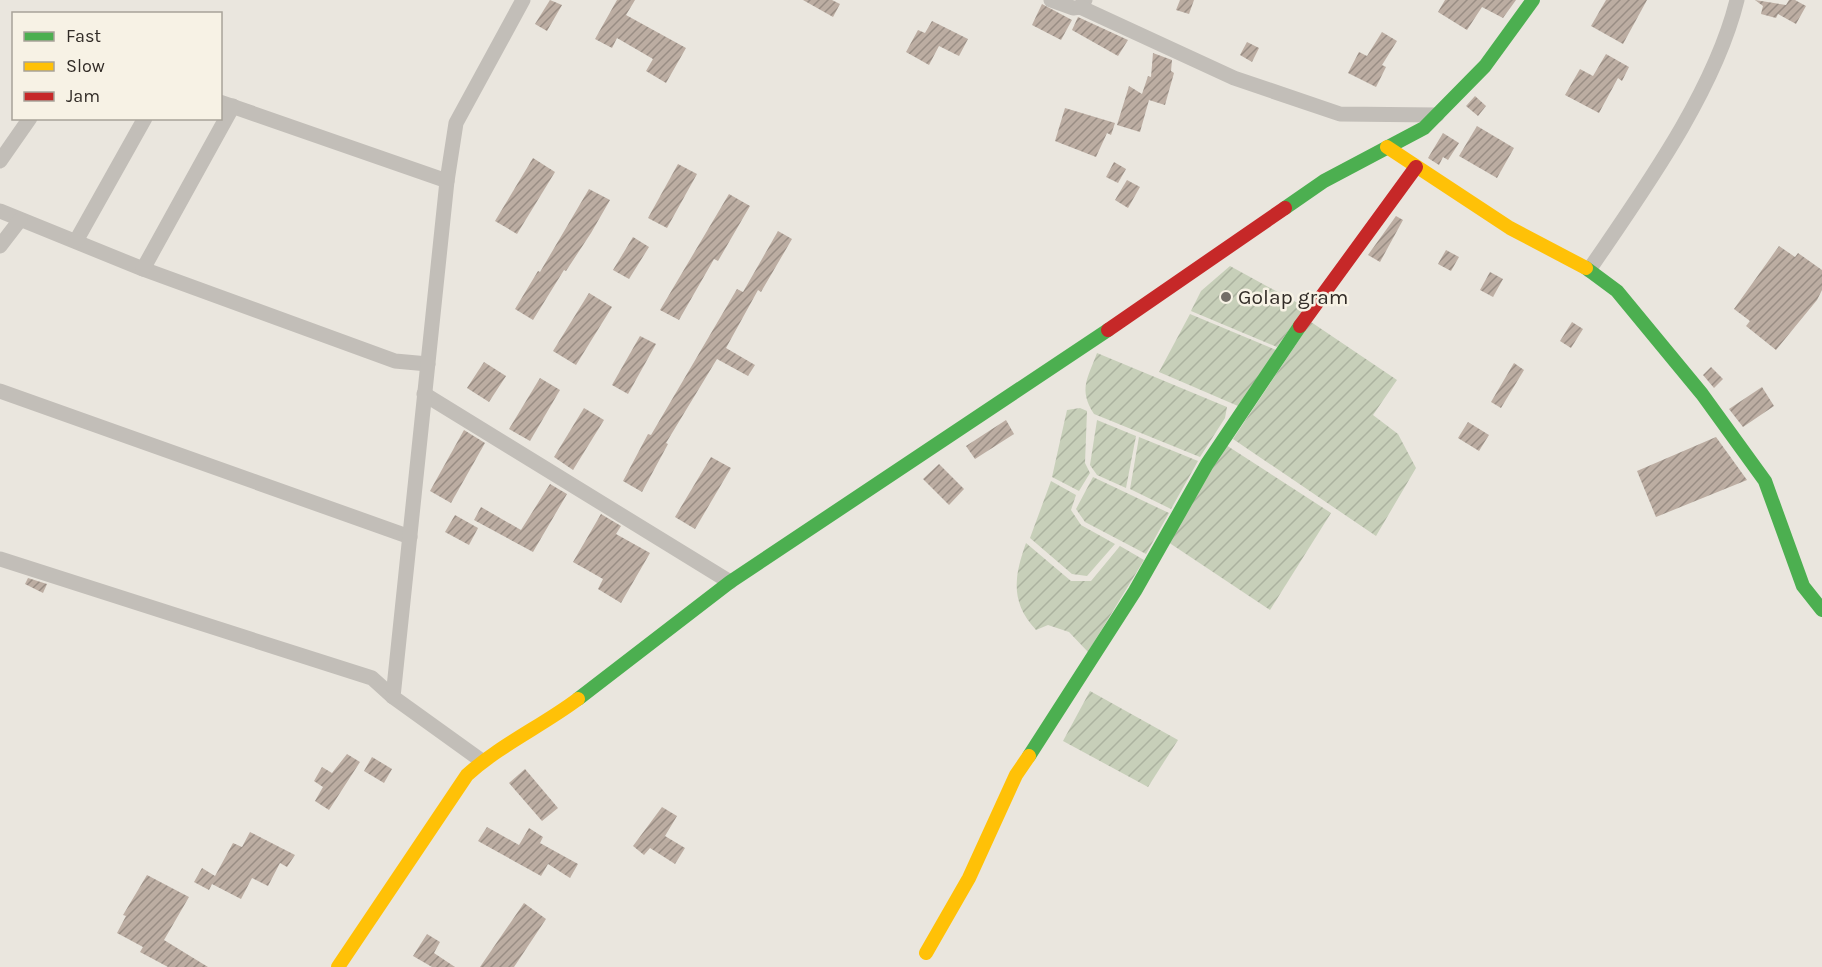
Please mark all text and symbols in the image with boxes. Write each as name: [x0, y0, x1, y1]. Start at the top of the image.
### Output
legend: [12, 12, 222, 120]
text: Fast: [66, 25, 101, 47]
text: Slow: [66, 55, 105, 77]
text: Jam: [66, 85, 100, 107]
place label: Golap gram: [1238, 285, 1348, 309]
marker: Golap gram: [1219, 290, 1233, 304]

